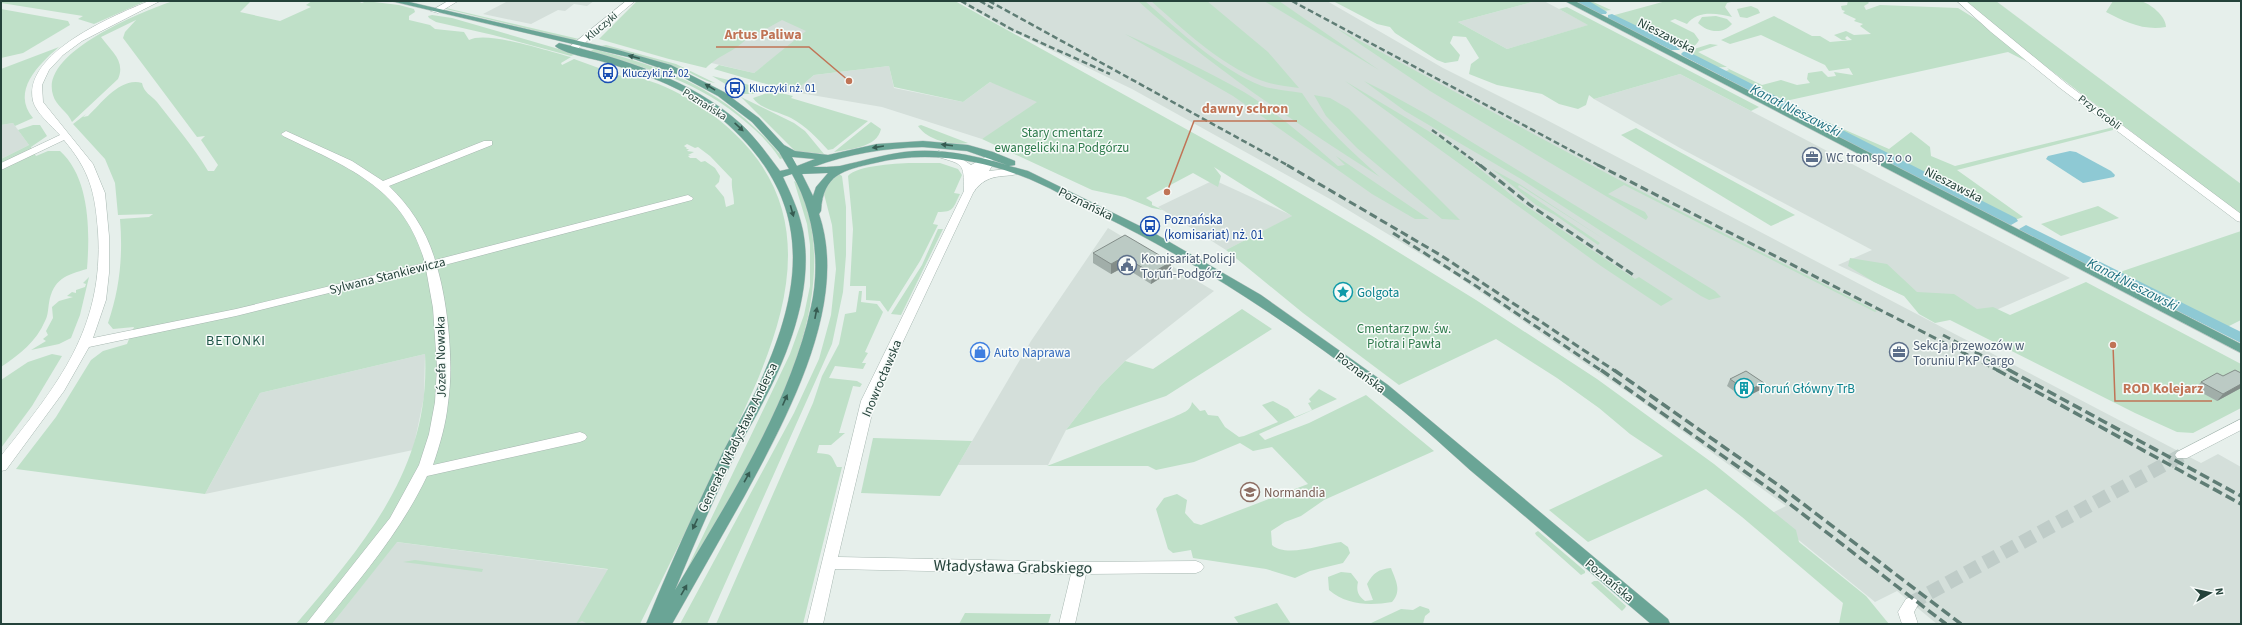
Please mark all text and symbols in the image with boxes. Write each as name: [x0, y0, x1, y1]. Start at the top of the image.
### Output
street label: Kluczyki: [582, 8, 621, 44]
street label: Nieszawska: [1634, 14, 1699, 58]
callout: Artus Paliwa: [716, 21, 809, 47]
text: Artus Paliwa: [723, 25, 802, 45]
one-way arrow: [627, 54, 639, 60]
bus stop icon: Kluczyki nż. 02: [597, 62, 619, 84]
place label: Kluczyki nż. 02: [622, 66, 689, 81]
bus stop icon: Kluczyki nż. 01: [724, 77, 746, 99]
water label: Kanał Nieszawski: [1747, 79, 1845, 143]
place label: Kluczyki nż. 01: [749, 81, 816, 96]
one-way arrow: [704, 84, 715, 91]
street label: Poznańska: [680, 85, 730, 124]
street label: Przy Grobli: [2075, 91, 2124, 133]
callout: dawny schron: [1194, 95, 1297, 121]
text: dawny schron: [1202, 99, 1288, 119]
one-way arrow: [734, 122, 744, 132]
park label: Stary cmentarz ewangelicki na Podgórzu: [995, 124, 1129, 157]
one-way arrow: [941, 142, 953, 148]
one-way arrow: [872, 144, 884, 150]
office icon: WC tron sp z o o: [1801, 146, 1823, 168]
place label: WC tron sp z o o: [1826, 149, 1912, 167]
street label: Nieszawska: [1921, 163, 1986, 207]
street label: Poznańska: [1055, 183, 1116, 225]
one-way arrow: [789, 206, 795, 218]
place label: Poznańska (komisariat) nż. 01: [1164, 211, 1264, 244]
bus stop icon: Poznańska (komisariat) nż. 01: [1139, 215, 1161, 237]
place label: Komisariat Policji Toruń-Podgórz: [1141, 250, 1235, 283]
street label: Sylwana Stankiewicza: [327, 253, 447, 299]
water label: Kanał Nieszawski: [2084, 253, 2182, 317]
public building icon: Komisariat Policji Toruń-Podgórz: [1116, 254, 1138, 276]
place icon: Golgota: [1332, 281, 1354, 303]
place label: Golgota: [1357, 284, 1399, 302]
one-way arrow: [813, 307, 819, 319]
street label: Józefa Nowaka: [431, 316, 451, 398]
park label: Cmentarz pw. św. Piotra i Pawła: [1357, 320, 1451, 353]
district label: BETONKI: [206, 331, 266, 351]
street label: Inowrocławska: [858, 337, 906, 420]
place label: Sekcja przewozów w Toruniu PKP Cargo: [1913, 337, 2025, 370]
shop icon: Auto Naprawa: [969, 341, 991, 363]
office icon: Sekcja przewozów w Toruniu PKP Cargo: [1888, 341, 1910, 363]
place label: Auto Naprawa: [994, 344, 1071, 362]
street label: Poznańska: [1332, 348, 1389, 398]
street label: Generała Władysława Andersa: [694, 360, 782, 515]
callout: ROD Kolejarz: [2115, 375, 2212, 401]
building icon: Toruń Główny TrB: [1733, 377, 1755, 399]
text: ROD Kolejarz: [2123, 379, 2204, 399]
place label: Toruń Główny TrB: [1758, 380, 1855, 398]
one-way arrow: [782, 394, 788, 406]
one-way arrow: [744, 471, 750, 483]
school or university icon: Normandia: [1239, 481, 1261, 503]
place label: Normandia: [1264, 484, 1325, 502]
one-way arrow: [692, 518, 698, 530]
street label: Władysława Grabskiego: [933, 555, 1093, 579]
street label: Poznańska: [1581, 555, 1638, 607]
north arrow: [2190, 573, 2230, 613]
one-way arrow: [680, 584, 687, 596]
text: N: [2211, 587, 2227, 596]

